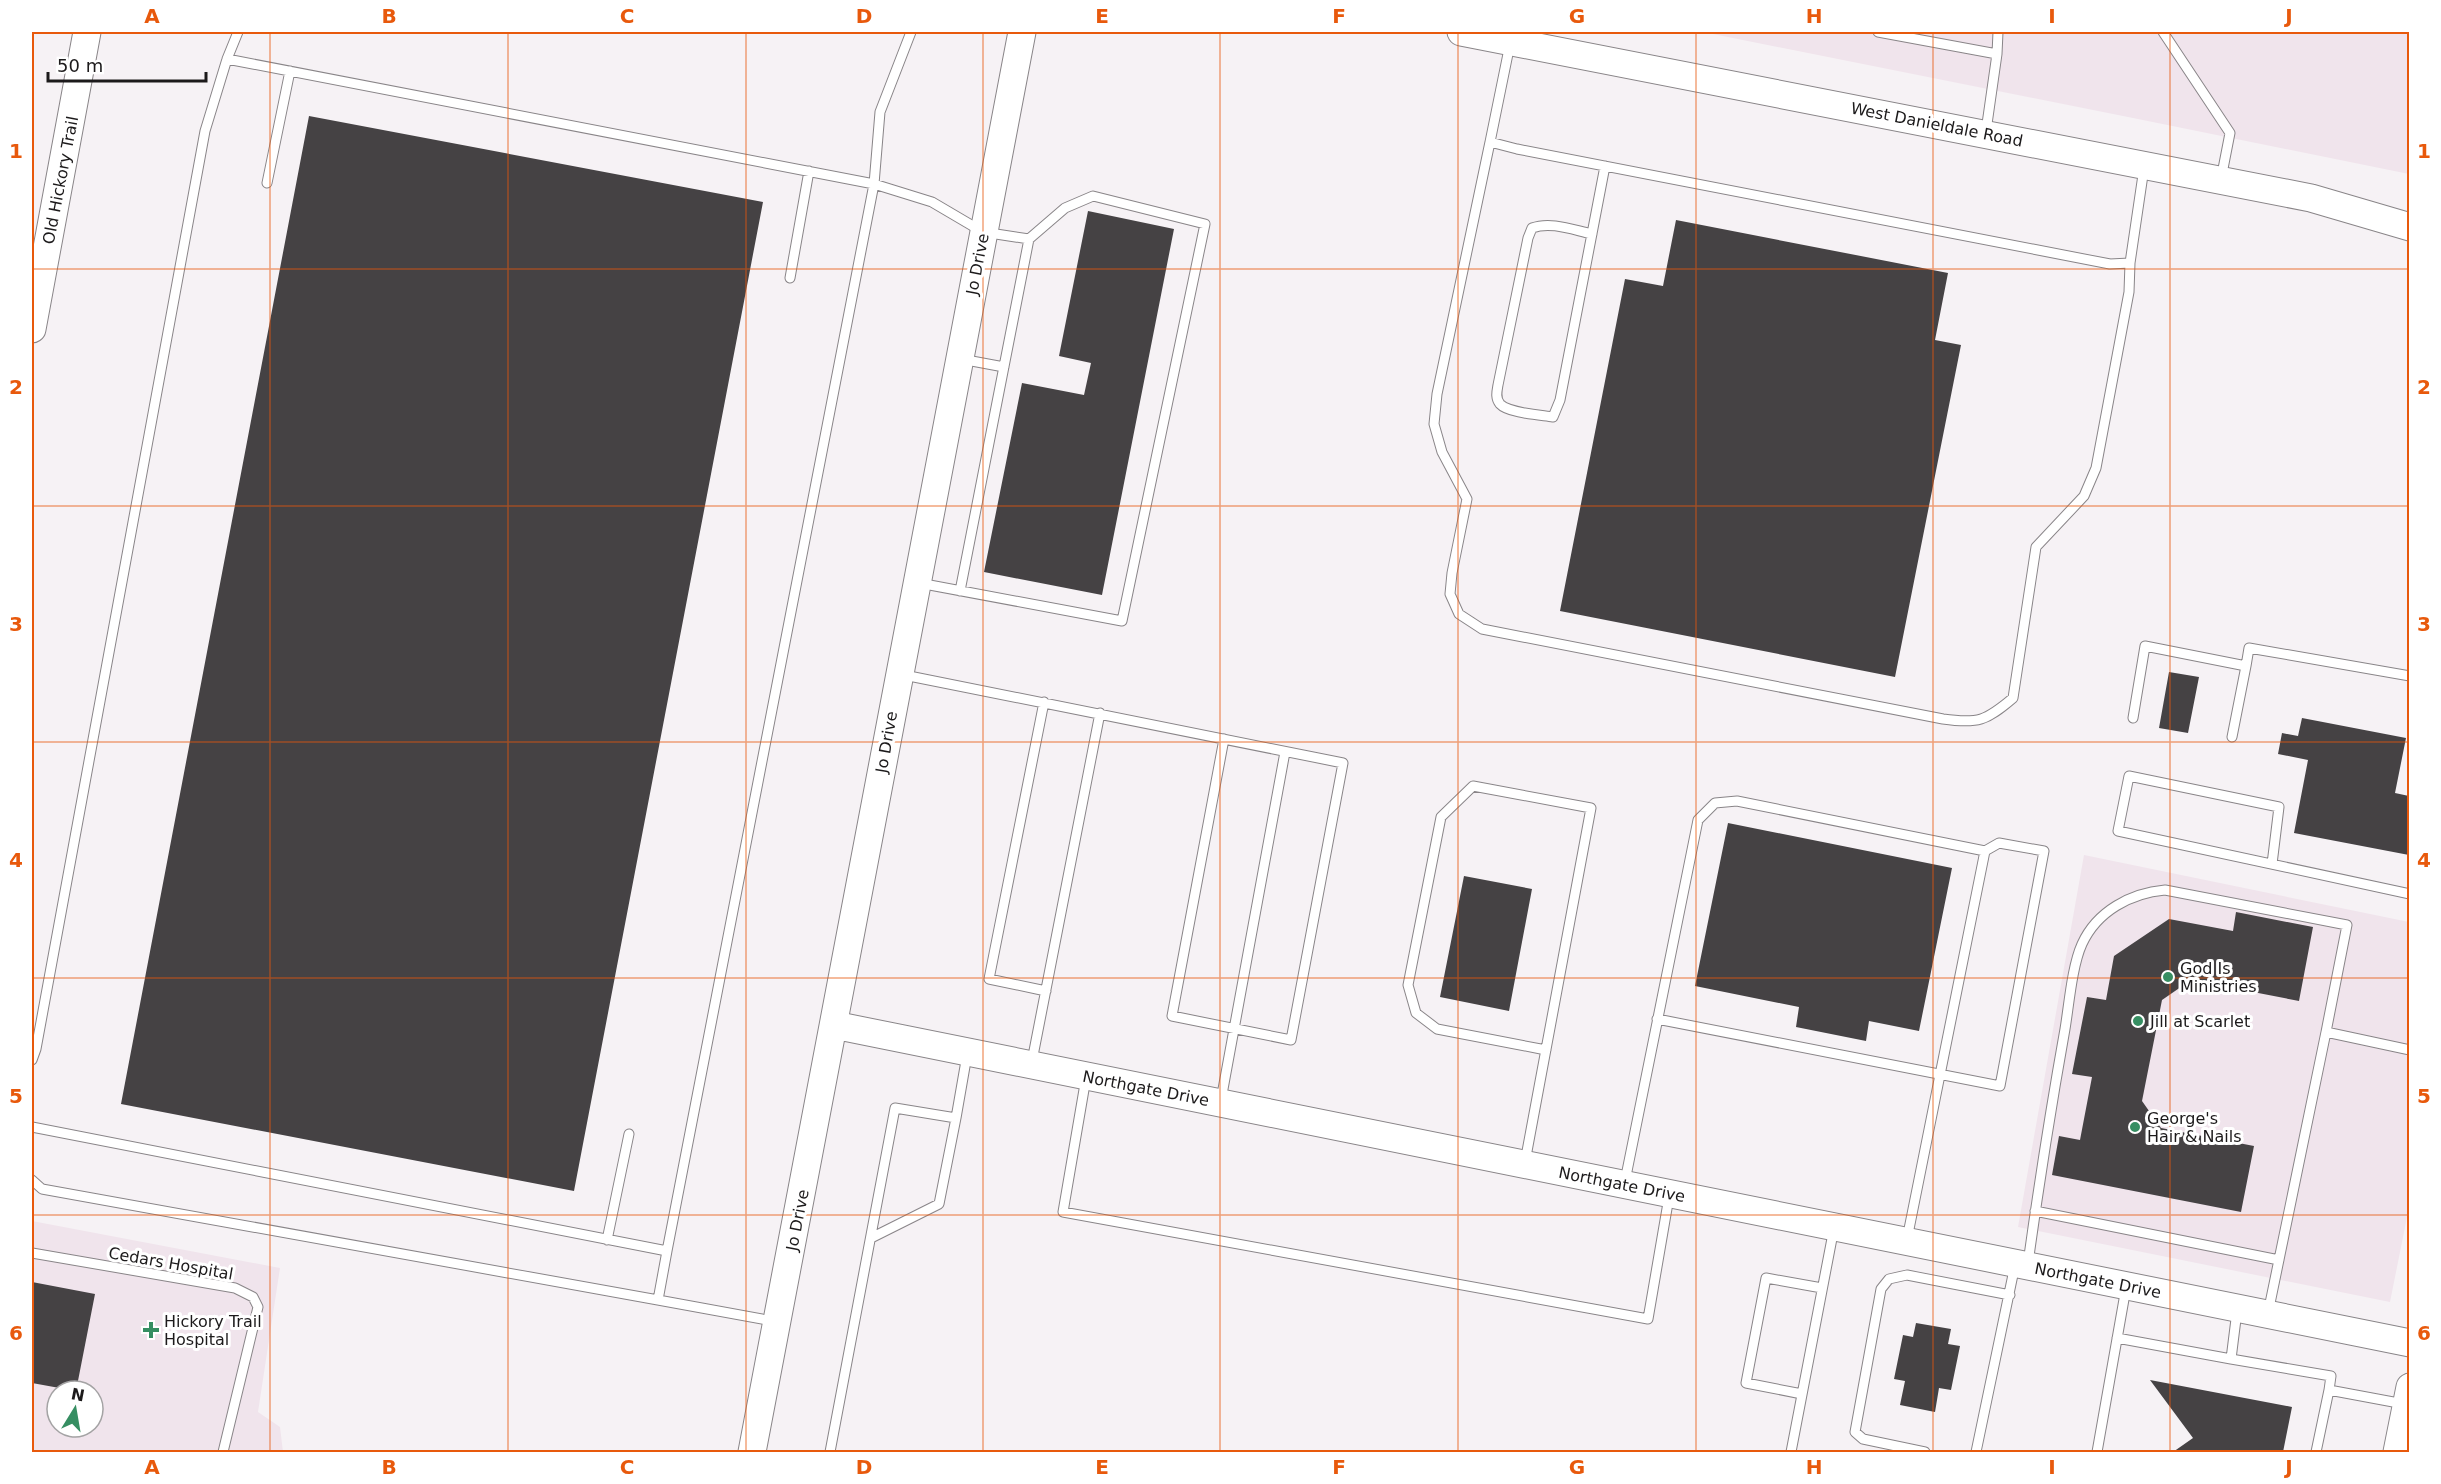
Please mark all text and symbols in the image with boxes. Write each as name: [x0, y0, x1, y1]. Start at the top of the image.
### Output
text: A: [144, 4, 160, 28]
text: B: [381, 4, 397, 28]
text: C: [620, 4, 634, 28]
text: D: [856, 4, 872, 28]
text: E: [1095, 4, 1109, 28]
text: F: [1332, 4, 1346, 28]
text: G: [1569, 4, 1585, 28]
text: H: [1806, 4, 1822, 28]
text: I: [2048, 4, 2056, 28]
text: J: [2283, 4, 2293, 28]
scale bar: [48, 45, 206, 83]
text: 50 m: [57, 55, 103, 76]
street label: West Danieldale Road: [1849, 98, 2025, 151]
street label: Old Hickory Trail: [39, 115, 82, 246]
text: 1: [9, 139, 23, 163]
text: 1: [2417, 139, 2431, 163]
street label: Jo Drive: [962, 232, 993, 297]
text: 2: [9, 375, 23, 399]
text: 2: [2417, 375, 2431, 399]
text: 3: [9, 612, 23, 636]
text: 3: [2417, 612, 2431, 636]
street label: Jo Drive: [872, 710, 901, 775]
text: 4: [9, 848, 23, 872]
text: 4: [2417, 848, 2431, 872]
place label: God Is Ministries: [2180, 959, 2257, 996]
marker: God Is Ministries: [2161, 970, 2175, 984]
place label: Jill at Scarlet: [2149, 1012, 2250, 1031]
marker: Jill at Scarlet: [2131, 1014, 2145, 1028]
street label: Northgate Drive: [1081, 1067, 1211, 1110]
text: 5: [9, 1084, 23, 1108]
text: 5: [2417, 1084, 2431, 1108]
place label: George's Hair & Nails: [2147, 1109, 2242, 1146]
marker: George's Hair & Nails: [2128, 1120, 2142, 1134]
street label: Northgate Drive: [1557, 1163, 1687, 1206]
street label: Jo Drive: [782, 1188, 813, 1253]
street label: Cedars Hospital: [107, 1243, 235, 1284]
street label: Northgate Drive: [2033, 1259, 2163, 1302]
place label: Hickory Trail Hospital: [164, 1312, 262, 1349]
text: 6: [9, 1321, 23, 1345]
marker: Hickory Trail Hospital: [142, 1321, 160, 1339]
text: 6: [2417, 1321, 2431, 1345]
north arrow: [45, 1379, 105, 1439]
text: N: [69, 1384, 86, 1405]
text: A: [144, 1455, 160, 1479]
text: B: [381, 1455, 397, 1479]
text: C: [620, 1455, 634, 1479]
text: D: [856, 1455, 872, 1479]
text: E: [1095, 1455, 1109, 1479]
text: F: [1332, 1455, 1346, 1479]
text: G: [1569, 1455, 1585, 1479]
text: H: [1806, 1455, 1822, 1479]
text: I: [2048, 1455, 2056, 1479]
text: J: [2283, 1455, 2293, 1479]

